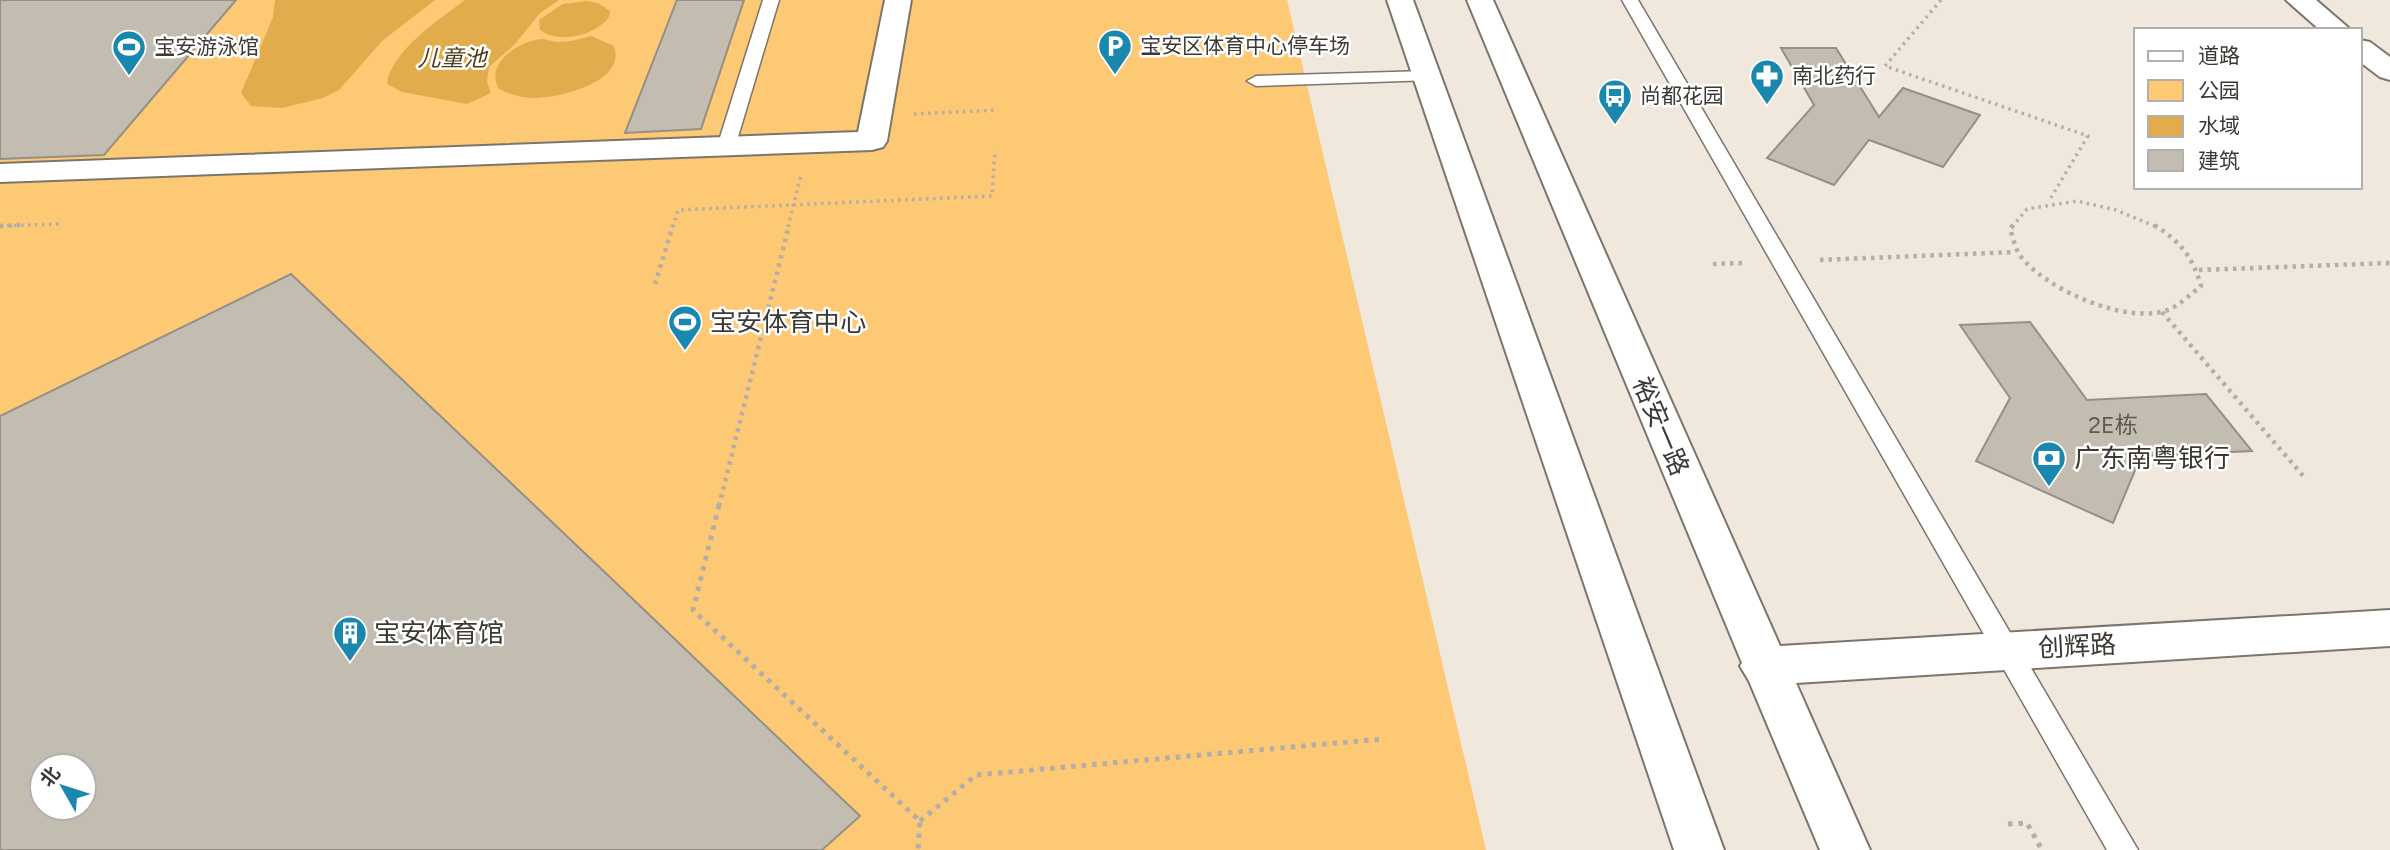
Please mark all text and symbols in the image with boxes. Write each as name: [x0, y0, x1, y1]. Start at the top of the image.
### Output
parking icon: 宝安区体育中心停车场: [1096, 27, 1134, 76]
sports icon: 宝安游泳馆: [110, 28, 148, 77]
legend: [2134, 28, 2362, 189]
place label: 宝安区体育中心停车场: [1140, 33, 1350, 58]
place label: 宝安游泳馆: [154, 34, 259, 59]
text: 道路: [2198, 43, 2240, 68]
water label: 儿童池: [418, 44, 489, 72]
pharmacy icon: 南北药行: [1748, 57, 1786, 106]
place label: 南北药行: [1792, 63, 1876, 88]
bus stop icon: 尚都花园: [1596, 77, 1634, 126]
text: 公园: [2198, 78, 2240, 103]
place label: 尚都花园: [1640, 83, 1724, 108]
text: 水域: [2198, 113, 2240, 138]
text: 建筑: [2198, 148, 2240, 173]
sports icon: 宝安体育中心: [666, 303, 704, 352]
place label: 宝安体育中心: [710, 306, 866, 338]
street label: 裕安一路: [1626, 372, 1696, 480]
house number: 2E栋: [2088, 411, 2138, 439]
bank icon: 广东南粤银行: [2030, 439, 2068, 488]
place label: 广东南粤银行: [2074, 442, 2230, 474]
building icon: 宝安体育馆: [331, 614, 369, 663]
place label: 宝安体育馆: [374, 617, 504, 649]
street label: 创辉路: [2037, 628, 2117, 664]
north arrow: [28, 752, 98, 822]
text: 北: [35, 762, 65, 791]

